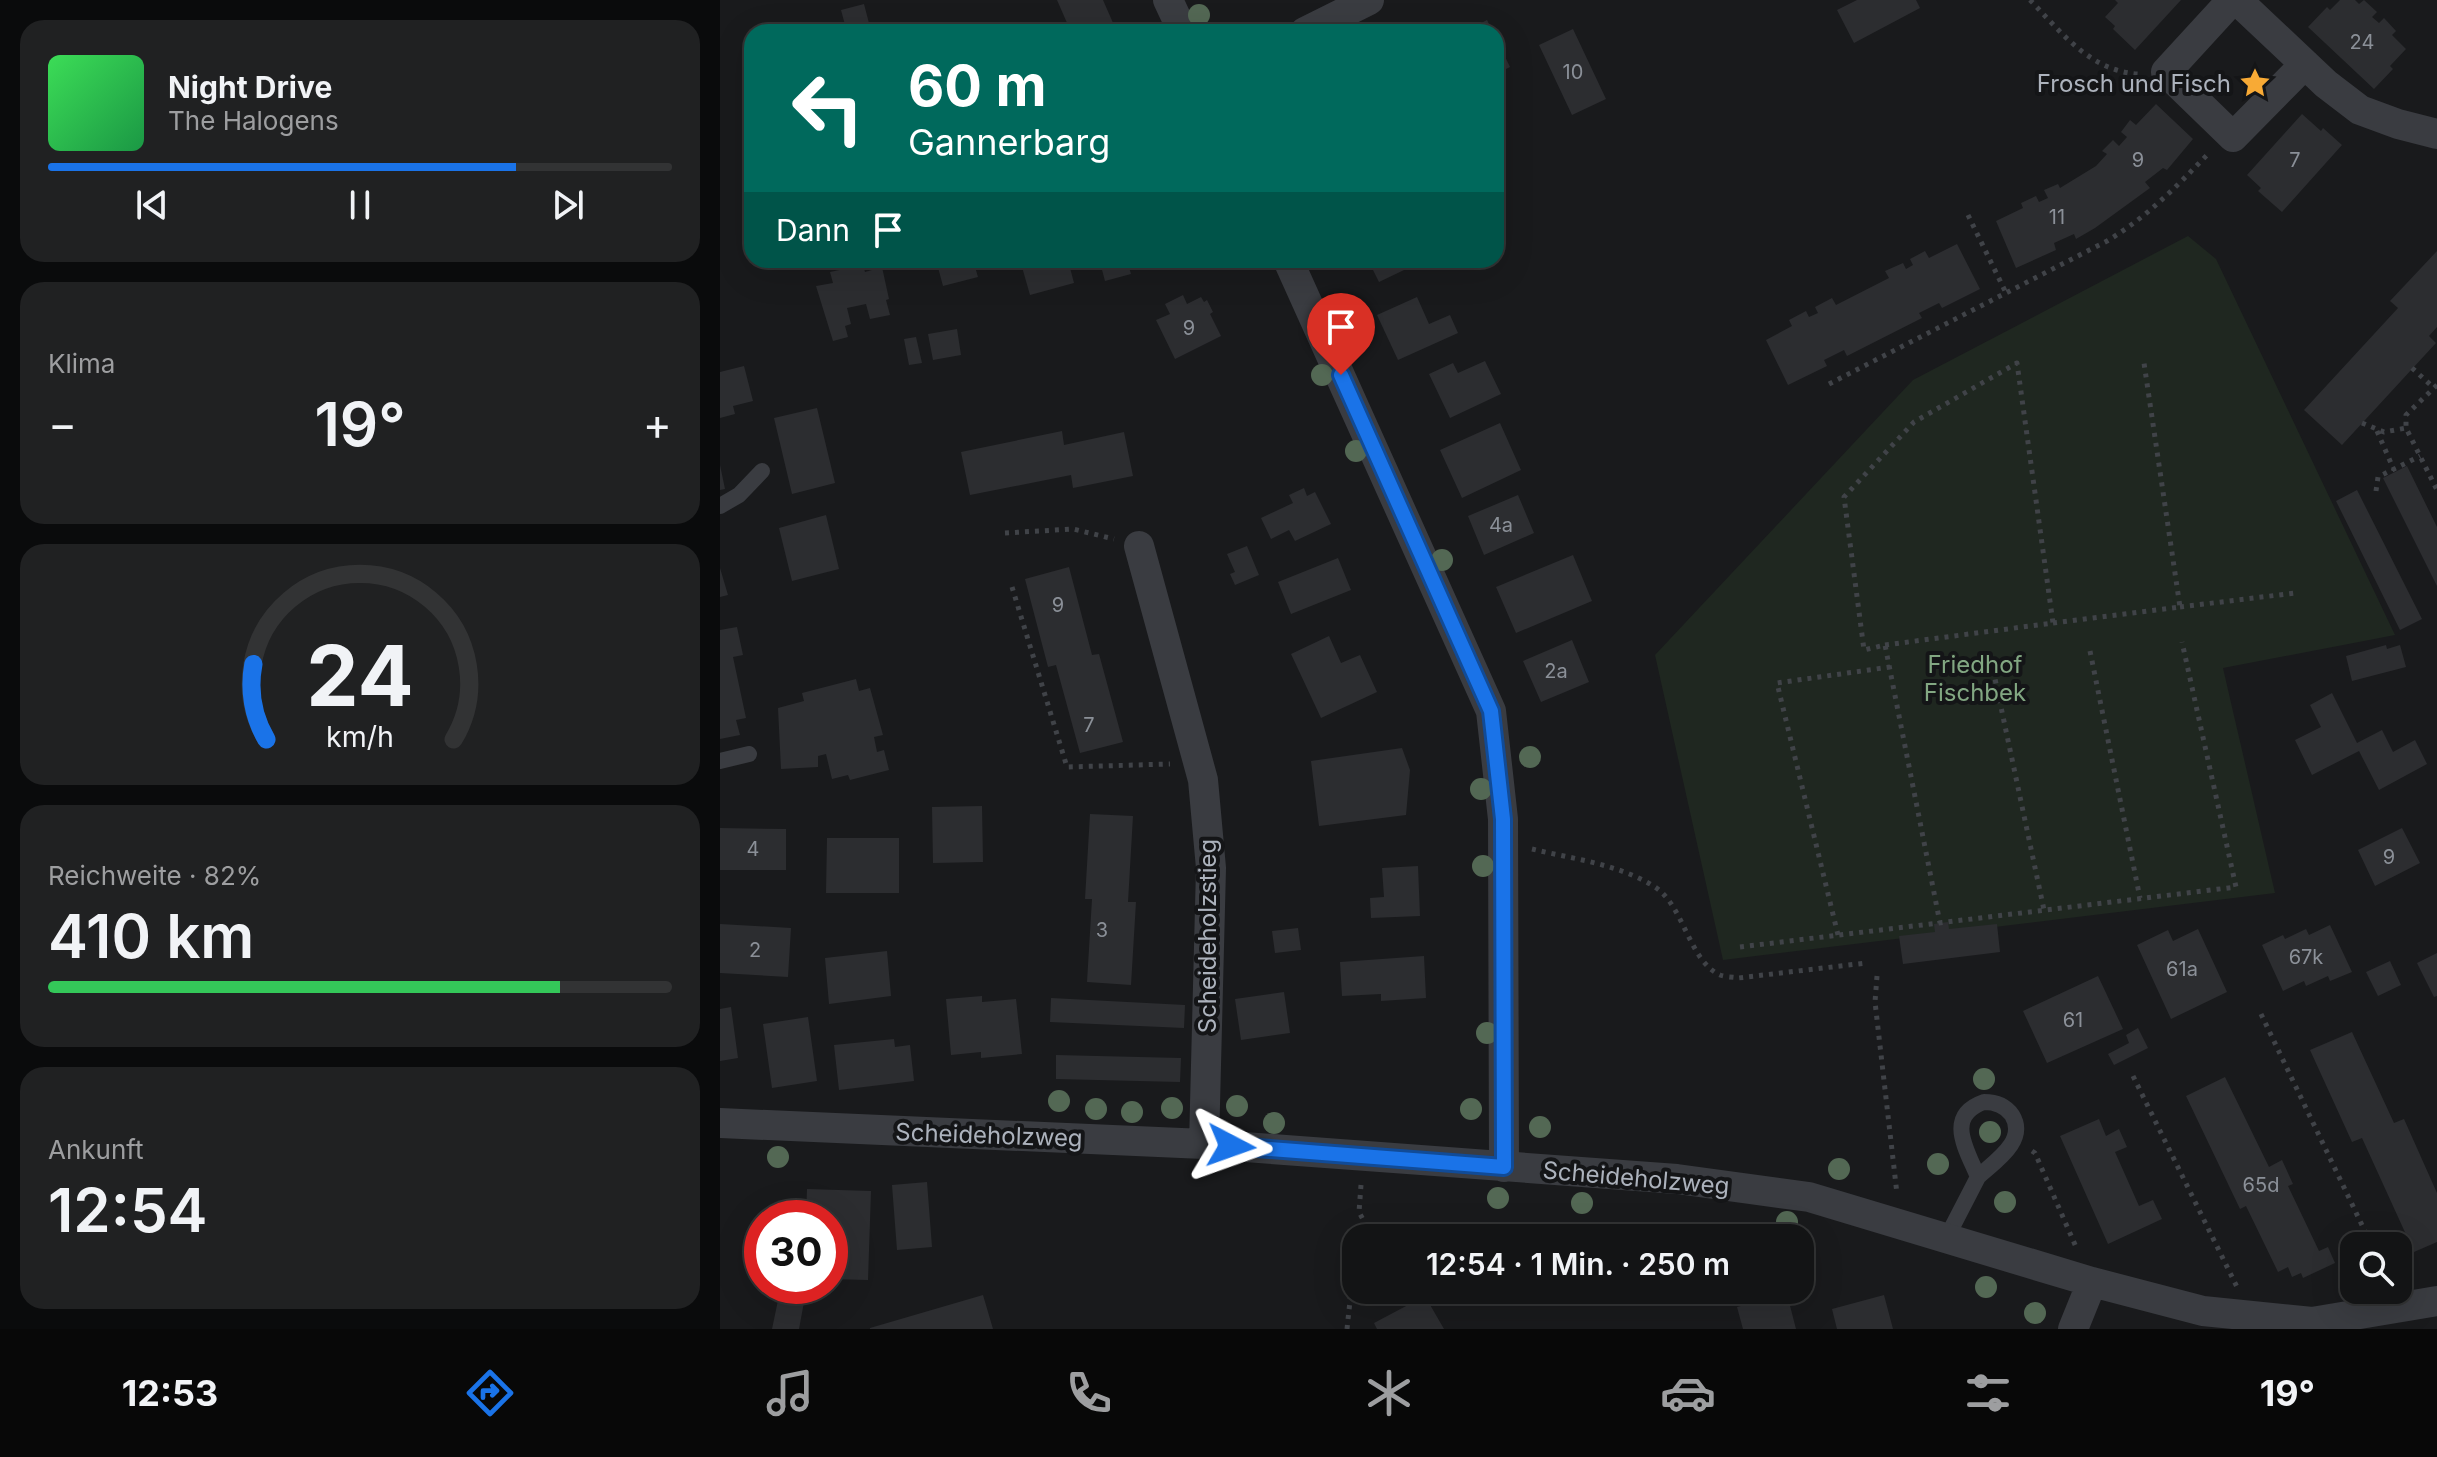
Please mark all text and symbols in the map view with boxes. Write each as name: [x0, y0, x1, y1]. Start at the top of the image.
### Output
house number: 24: [2350, 30, 2374, 54]
text: 60 m: [908, 52, 1047, 120]
icon: left: [776, 56, 880, 160]
house number: 10: [1563, 60, 1583, 84]
place icon: Frosch und Fisch: [2238, 66, 2272, 100]
text: Night Drive: [168, 69, 332, 105]
place label: Frosch und Fisch: [2037, 69, 2231, 98]
text: The Halogens: [168, 105, 339, 136]
text: Gannerbarg: [908, 120, 1110, 164]
house number: 9: [2132, 148, 2144, 172]
house number: 7: [2289, 148, 2301, 172]
icon: previous: [130, 183, 174, 227]
icon: pause: [338, 183, 382, 227]
icon: next: [546, 183, 590, 227]
house number: 11: [2049, 205, 2065, 229]
icon: arrive: [866, 208, 910, 252]
text: Dann: [776, 212, 850, 248]
pin: [1307, 293, 1375, 375]
icon: arrive: [1319, 305, 1363, 349]
house number: 9: [1183, 316, 1195, 340]
text: Klima: [48, 348, 115, 379]
text: 19°: [314, 388, 406, 460]
text: −: [48, 397, 77, 451]
text: +: [643, 397, 672, 451]
house number: 4a: [1489, 513, 1513, 537]
house number: 9: [1052, 593, 1064, 617]
text: 24: [306, 625, 414, 726]
park label: Friedhof Fischbek: [1924, 650, 2026, 707]
house number: 2a: [1544, 659, 1568, 683]
house number: 7: [1083, 713, 1095, 737]
text: km/h: [326, 720, 394, 755]
house number: 4: [747, 837, 759, 861]
street label: Scheideholzstieg: [1193, 839, 1222, 1033]
house number: 9: [2383, 845, 2395, 869]
text: Reichweite · 82%: [48, 860, 261, 891]
text: 410 km: [48, 900, 254, 972]
house number: 3: [1096, 918, 1108, 942]
house number: 2: [749, 938, 761, 962]
house number: 67k: [2289, 945, 2323, 969]
house number: 61a: [2166, 957, 2198, 981]
house number: 61: [2063, 1008, 2083, 1032]
position arrow: [1189, 1104, 1273, 1188]
street label: Scheideholzweg: [895, 1117, 1083, 1153]
text: Ankunft: [48, 1134, 144, 1165]
street label: Scheideholzweg: [1541, 1155, 1731, 1201]
house number: 65d: [2243, 1173, 2279, 1197]
text: 12:54: [48, 1174, 208, 1246]
speed limit sign: 30: [744, 1200, 848, 1304]
map controls: [2340, 1232, 2412, 1304]
button: search: [2340, 1232, 2412, 1304]
text: 12:54 · 1 Min. · 250 m: [1426, 1246, 1730, 1282]
icon: directions: [462, 1365, 518, 1421]
icon: music: [762, 1365, 818, 1421]
icon: phone: [1061, 1365, 1117, 1421]
icon: climate: [1361, 1365, 1417, 1421]
icon: car: [1660, 1365, 1716, 1421]
icon: filters: [1960, 1365, 2016, 1421]
text: 12:53: [122, 1371, 218, 1415]
text: 19°: [2260, 1371, 2315, 1415]

